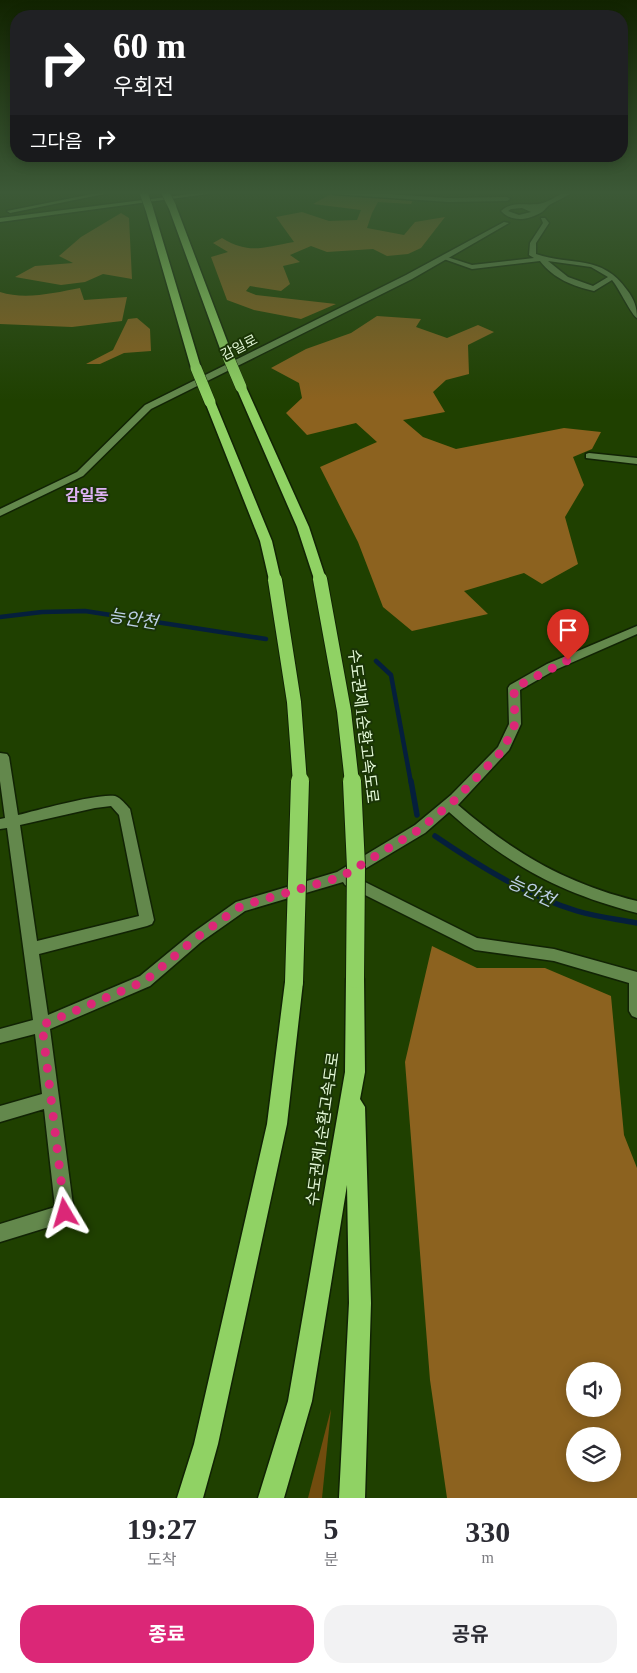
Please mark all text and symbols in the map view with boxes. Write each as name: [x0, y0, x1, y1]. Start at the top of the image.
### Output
text: 60 m: [113, 27, 186, 66]
icon: right: [30, 30, 95, 95]
text: 우회전: [113, 74, 174, 99]
icon: right: [92, 125, 120, 153]
text: 그다음: [30, 131, 82, 152]
street label: 감일로: [219, 332, 260, 363]
district label: 감일동: [65, 487, 109, 504]
water label: 능안천: [107, 605, 162, 633]
pin: [547, 609, 589, 660]
icon: arrive: [554, 616, 582, 644]
street label: 수도권제1순환고속도로: [346, 648, 381, 804]
water label: 능안천: [504, 871, 560, 912]
street label: 수도권제1순환고속도로: [303, 1051, 342, 1207]
position arrow: [38, 1186, 90, 1238]
map controls: [566, 1362, 621, 1482]
button: sound: [566, 1362, 621, 1417]
button: layers: [566, 1427, 621, 1482]
text: 19:27: [127, 1512, 197, 1545]
text: 5: [324, 1512, 339, 1545]
text: 330: [465, 1515, 510, 1548]
text: m: [482, 1549, 494, 1566]
text: 도착: [147, 1551, 176, 1568]
text: 분: [324, 1551, 338, 1568]
button: 종료: [20, 1605, 314, 1663]
button: 공유: [324, 1605, 617, 1663]

